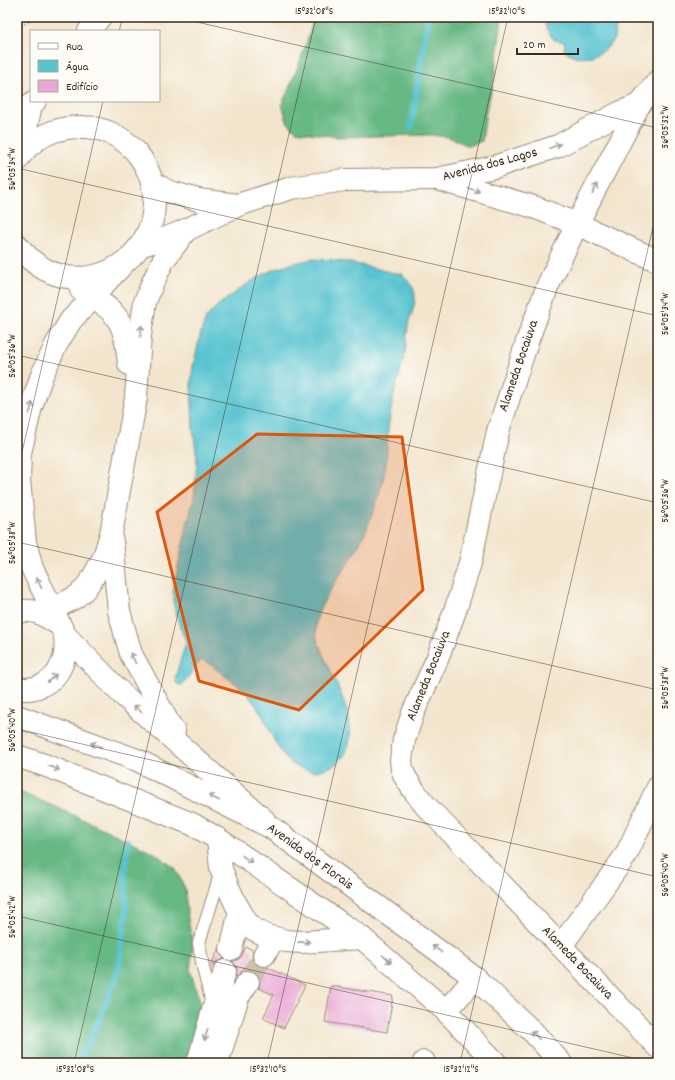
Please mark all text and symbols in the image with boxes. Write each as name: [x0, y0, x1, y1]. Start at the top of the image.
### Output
text: 15°32'08"S: [295, 5, 333, 19]
text: 15°32'10"S: [489, 5, 525, 19]
legend: [30, 30, 160, 102]
scale bar: [517, 30, 578, 56]
text: 20 m: [523, 37, 546, 54]
text: Rua: [66, 39, 83, 56]
text: Água: [66, 59, 89, 76]
text: Edifício: [66, 79, 98, 96]
text: 56°05'32"W: [659, 105, 673, 148]
one-way arrow: [549, 142, 561, 150]
street label: Avenida dos Lagos: [440, 143, 540, 187]
text: 56°05'34"W: [6, 147, 20, 190]
one-way arrow: [592, 183, 599, 195]
one-way arrow: [468, 187, 481, 194]
text: 56°05'34"W: [659, 292, 673, 335]
street label: Alameda Bocaiuva: [494, 317, 544, 415]
one-way arrow: [137, 325, 145, 338]
text: 56°05'36"W: [6, 334, 20, 378]
one-way arrow: [28, 402, 35, 415]
text: 56°05'36"W: [659, 479, 673, 523]
text: 56°05'38"W: [6, 521, 20, 564]
one-way arrow: [35, 577, 42, 589]
street label: Alameda Bocaiuva: [402, 627, 456, 724]
one-way arrow: [129, 652, 136, 664]
text: 56°05'38"W: [659, 666, 673, 709]
one-way arrow: [47, 673, 58, 682]
one-way arrow: [133, 704, 144, 713]
text: 56°05'40"W: [6, 708, 20, 752]
one-way arrow: [90, 740, 102, 748]
one-way arrow: [48, 765, 60, 773]
one-way arrow: [208, 794, 220, 801]
street label: Avenida dos Florais: [262, 819, 358, 895]
text: 56°05'40"W: [659, 853, 673, 897]
one-way arrow: [241, 855, 252, 863]
text: 56°05'42"W: [6, 895, 20, 938]
street label: Alameda Bocaiuva: [537, 922, 618, 1005]
one-way arrow: [297, 938, 310, 946]
one-way arrow: [431, 945, 442, 954]
one-way arrow: [381, 955, 392, 964]
one-way arrow: [202, 1029, 209, 1042]
one-way arrow: [531, 1030, 540, 1040]
text: 15°32'08"S: [56, 1063, 94, 1077]
text: 15°32'10"S: [250, 1063, 286, 1077]
text: 15°32'12"S: [443, 1063, 479, 1077]

